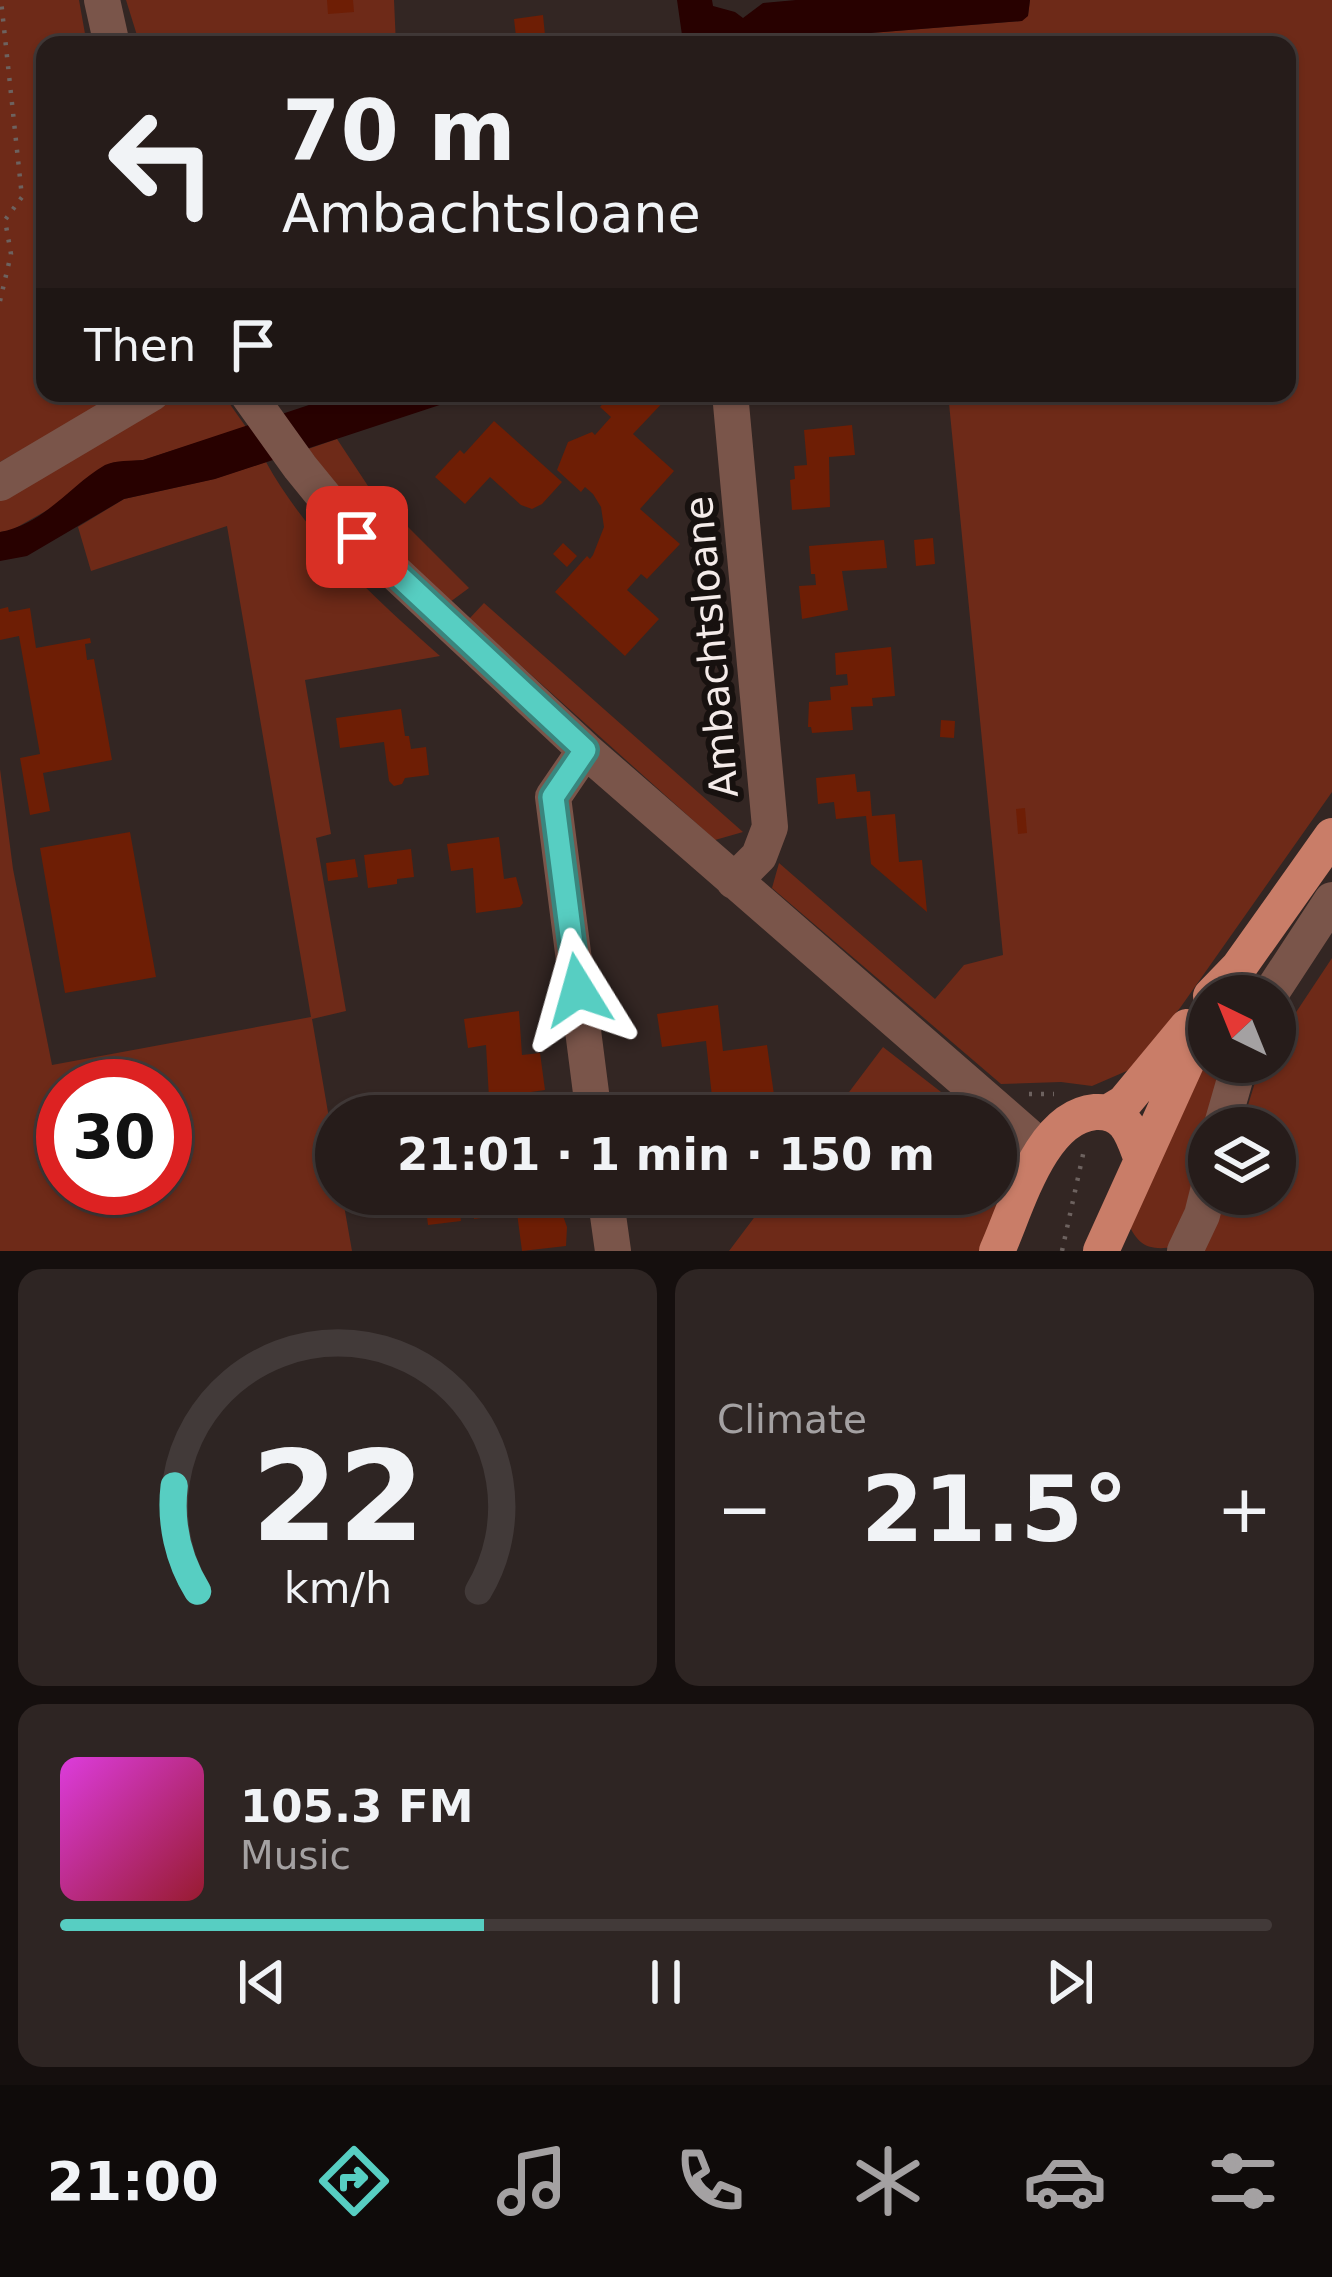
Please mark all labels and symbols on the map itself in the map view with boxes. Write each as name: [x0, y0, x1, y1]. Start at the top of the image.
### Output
pin: [306, 486, 408, 588]
street label: Ambachtsloane: [676, 494, 747, 800]
position arrow: [515, 927, 641, 1053]
north arrow: [1188, 975, 1296, 1083]
speed limit sign: 30: [36, 1059, 192, 1215]

